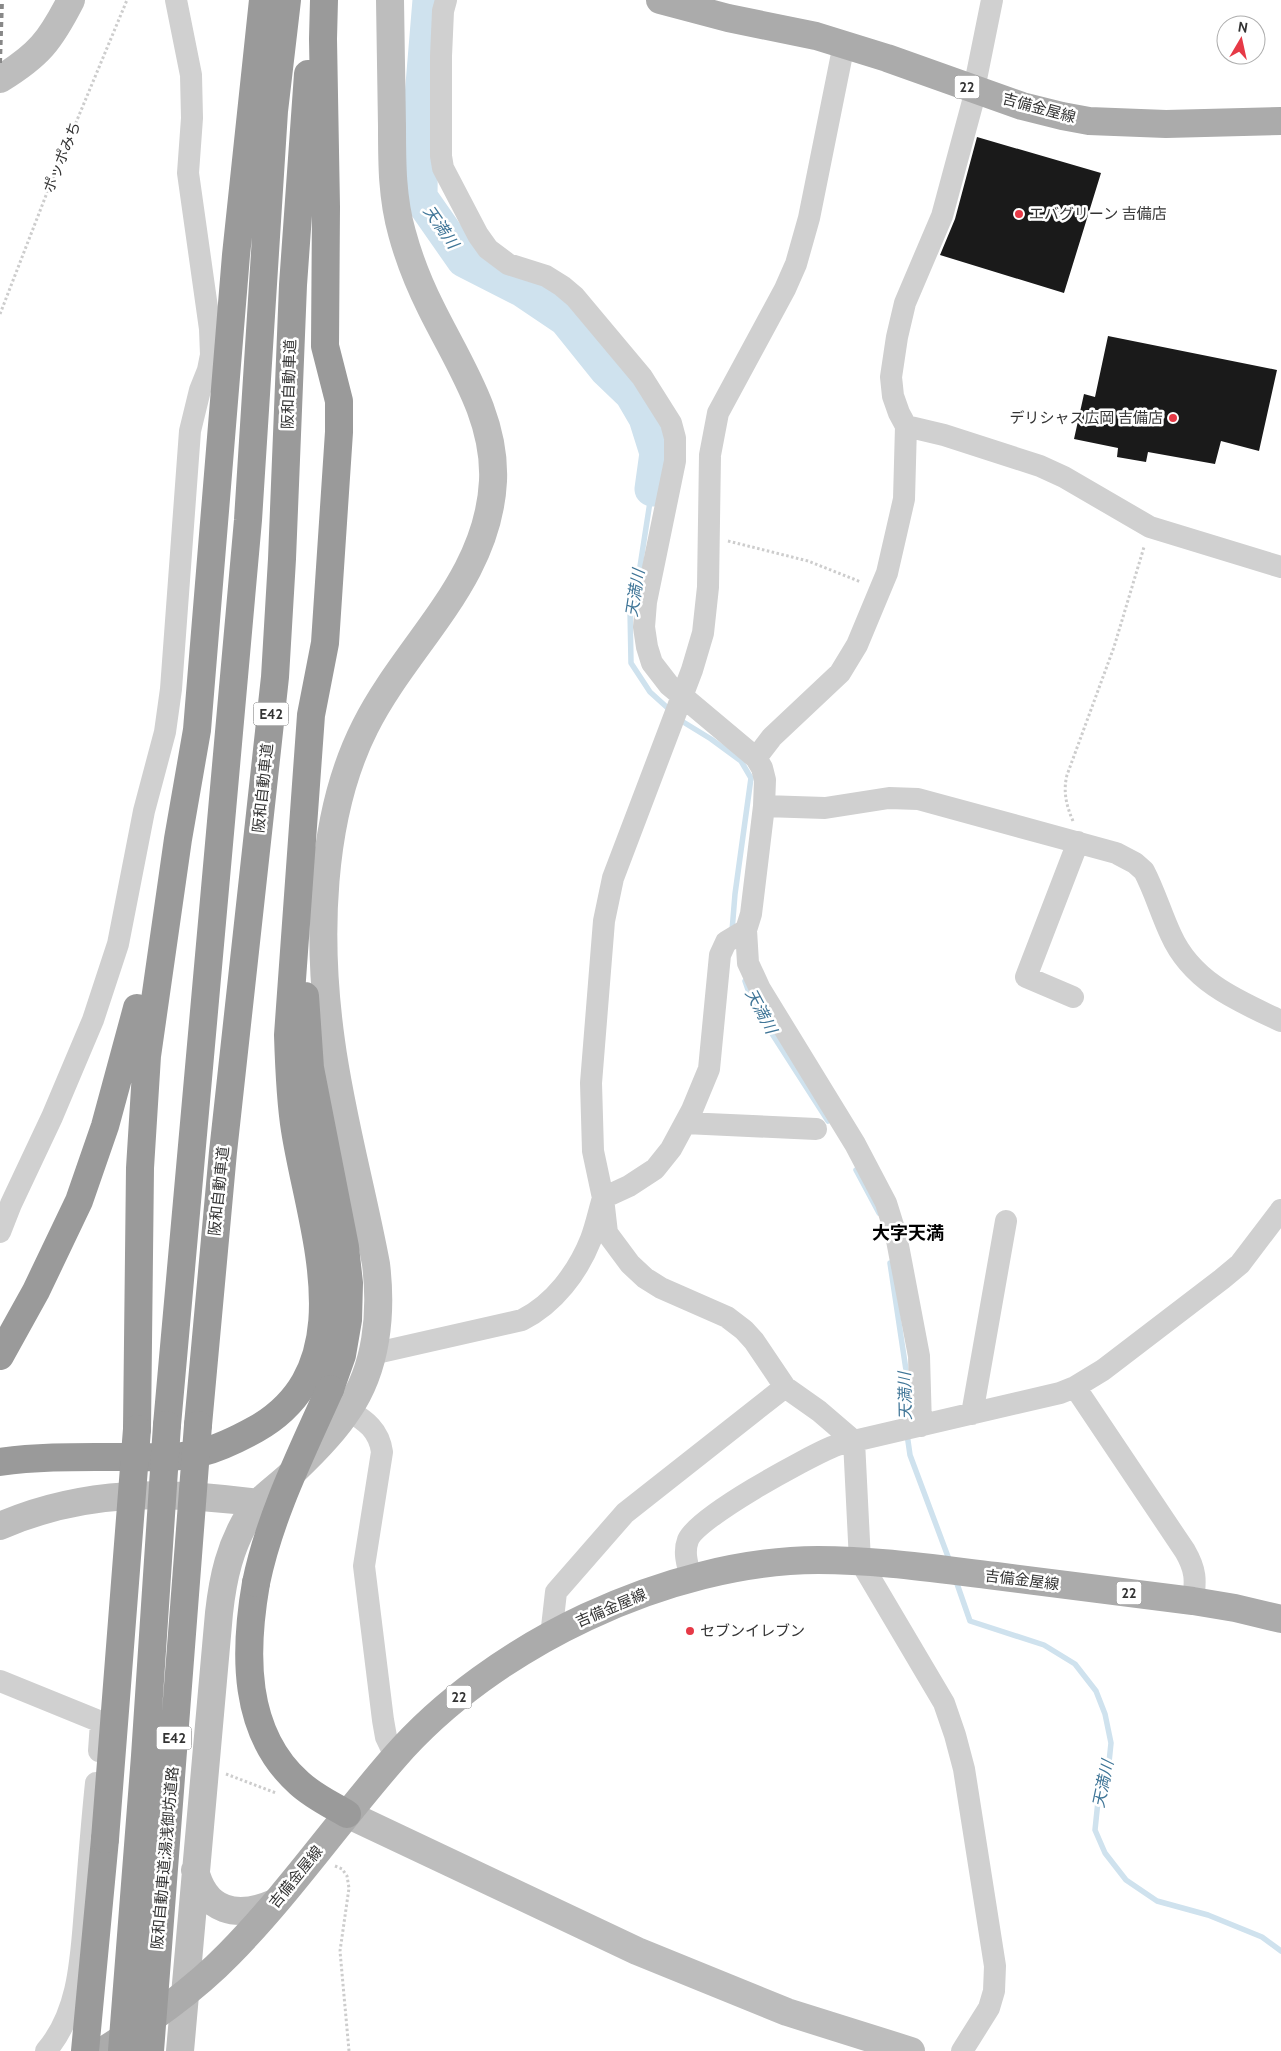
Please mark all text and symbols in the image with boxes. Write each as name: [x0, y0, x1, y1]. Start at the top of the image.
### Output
north arrow: [1216, 15, 1266, 65]
text: N: [1237, 17, 1249, 37]
road number: 22: [954, 75, 980, 98]
street label: 吉備金屋線: [1000, 90, 1078, 126]
street label: ポッポみち: [40, 119, 84, 195]
water label: 天満川: [419, 202, 464, 254]
place label: エバグリーン 吉備店: [1029, 205, 1167, 223]
marker: エバグリーン 吉備店: [1013, 208, 1025, 220]
street label: 阪和自動車道: [278, 339, 300, 429]
place label: デリシャス広岡 吉備店: [1010, 409, 1163, 427]
marker: デリシャス広岡 吉備店: [1167, 412, 1179, 424]
water label: 天満川: [622, 566, 648, 618]
road number: E42: [254, 702, 288, 726]
street label: 阪和自動車道: [249, 742, 277, 834]
water label: 天満川: [741, 985, 782, 1038]
street label: 阪和自動車道: [205, 1145, 233, 1237]
district label: 大字天満: [872, 1222, 944, 1244]
water label: 天満川: [895, 1370, 915, 1420]
street label: 吉備金屋線: [984, 1566, 1060, 1594]
road number: 22: [1116, 1582, 1142, 1605]
street label: 吉備金屋線: [573, 1585, 649, 1631]
place label: セブンイレブン: [700, 1622, 805, 1640]
marker: セブンイレブン: [684, 1625, 696, 1637]
road number: 22: [446, 1685, 472, 1708]
road number: E42: [156, 1726, 192, 1750]
water label: 天満川: [1089, 1757, 1118, 1809]
street label: 阪和自動車道;湯浅御坊道路: [148, 1766, 182, 1950]
street label: 吉備金屋線: [265, 1842, 327, 1912]

